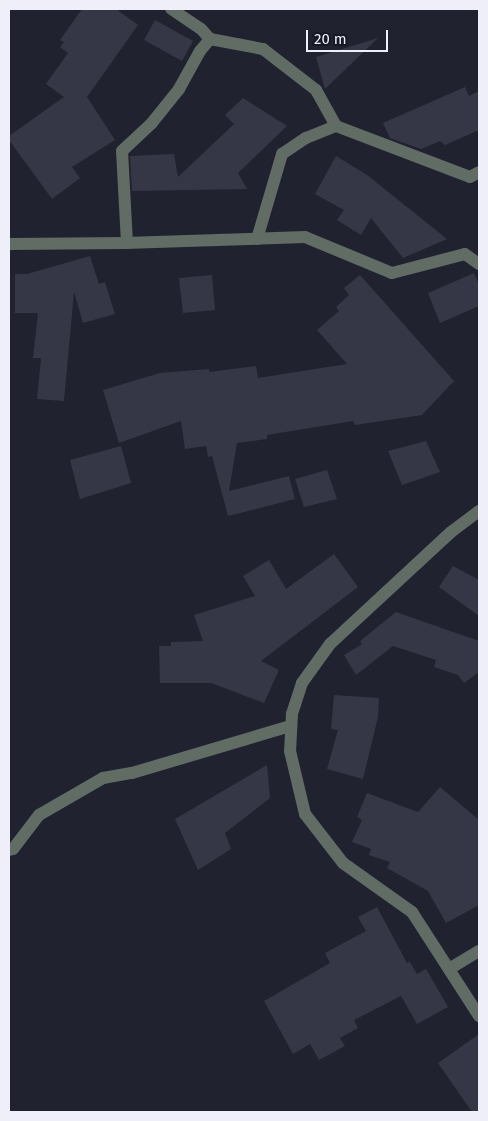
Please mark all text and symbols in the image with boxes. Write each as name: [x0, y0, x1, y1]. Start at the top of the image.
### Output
scale bar: [308, 20, 390, 52]
text: 20 m: [314, 30, 347, 48]

